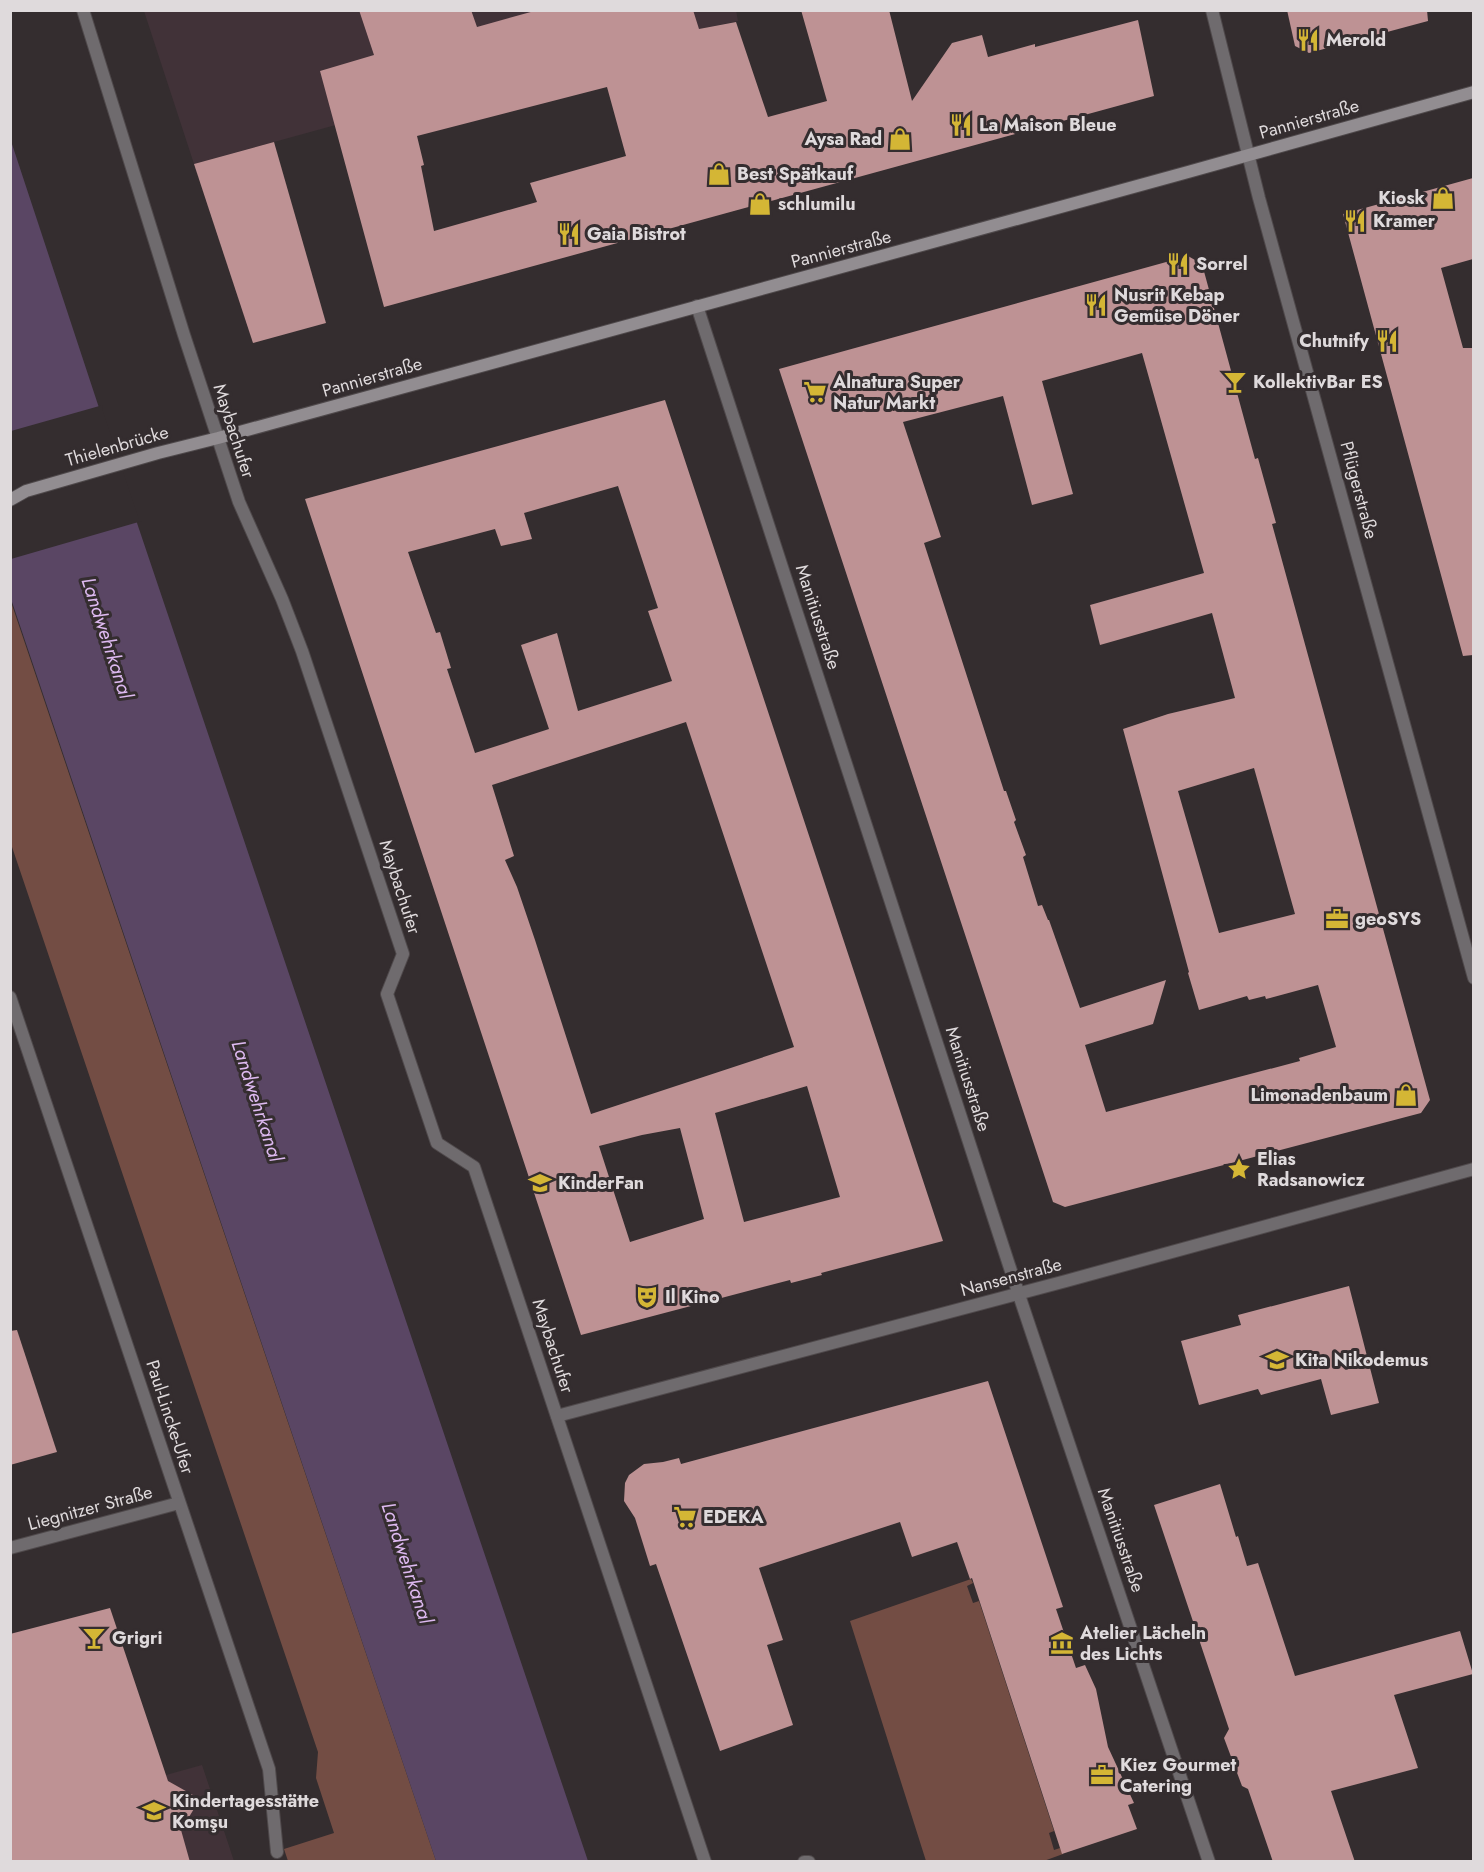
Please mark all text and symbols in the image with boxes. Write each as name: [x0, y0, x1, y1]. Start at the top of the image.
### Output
restaurant icon: Merold: [1295, 27, 1321, 53]
place label: Merold: [1326, 27, 1386, 53]
street label: Pannierstraße: [1256, 92, 1362, 146]
restaurant icon: La Maison Bleue: [948, 112, 974, 138]
place label: La Maison Bleue: [979, 112, 1117, 138]
place label: Aysa Rad: [804, 126, 882, 152]
shop icon: Aysa Rad: [887, 126, 913, 152]
shop icon: Best Spätkauf: [706, 161, 732, 187]
place label: Best Spätkauf: [737, 161, 854, 187]
place label: Kiosk: [1378, 185, 1426, 211]
shop icon: Kiosk: [1430, 185, 1456, 211]
shop icon: schlumilu: [747, 191, 773, 217]
place label: schlumilu: [778, 191, 856, 217]
restaurant icon: Kramer: [1342, 208, 1368, 234]
place label: Kramer: [1373, 208, 1436, 234]
restaurant icon: Gaia Bistrot: [556, 221, 582, 247]
place label: Gaia Bistrot: [587, 221, 686, 247]
street label: Pannierstraße: [788, 223, 894, 275]
restaurant icon: Sorrel: [1165, 251, 1191, 277]
place label: Sorrel: [1196, 251, 1248, 277]
place label: Nusrit Kebap Gemüse Döner: [1114, 282, 1240, 329]
restaurant icon: Nusrit Kebap Gemüse Döner: [1083, 292, 1109, 318]
place label: Chutnify: [1299, 328, 1370, 354]
restaurant icon: Chutnify: [1374, 328, 1400, 354]
street label: Pannierstraße: [319, 350, 425, 404]
place label: Alnatura Super Natur Markt: [832, 369, 961, 416]
bar icon: KollektivBar ES: [1222, 369, 1248, 395]
place label: KollektivBar ES: [1253, 369, 1383, 395]
supermarket icon: Alnatura Super Natur Markt: [802, 379, 828, 405]
street label: Maybachufer: [206, 380, 262, 482]
street label: Thielenbrücke: [62, 419, 172, 473]
street label: Pflügerstraße: [1333, 438, 1385, 542]
street label: Manitiusstraße: [789, 561, 847, 673]
water label: Landwehrkanal: [74, 574, 141, 704]
street label: Maybachufer: [372, 836, 428, 938]
office icon: geoSYS: [1324, 906, 1350, 932]
place label: geoSYS: [1355, 906, 1421, 932]
street label: Manitiusstraße: [939, 1023, 997, 1135]
water label: Landwehrkanal: [224, 1037, 291, 1167]
place label: Limonadenbaum: [1250, 1082, 1388, 1108]
shop icon: Limonadenbaum: [1393, 1082, 1419, 1108]
place label: Elias Radsanowicz: [1257, 1146, 1366, 1193]
place icon: Elias Radsanowicz: [1226, 1156, 1252, 1182]
school or university icon: KinderFan: [527, 1170, 553, 1196]
place label: KinderFan: [558, 1170, 644, 1196]
street label: Nansenstraße: [957, 1251, 1065, 1303]
theatre icon: Il Kino: [634, 1284, 660, 1310]
place label: Il Kino: [665, 1284, 720, 1310]
street label: Maybachufer: [525, 1295, 581, 1397]
school or university icon: Kita Nikodemus: [1264, 1347, 1290, 1373]
place label: Kita Nikodemus: [1295, 1347, 1428, 1373]
street label: Paul-Lincke-Ufer: [139, 1357, 201, 1478]
street label: Liegnitzer Straße: [25, 1479, 155, 1537]
street label: Manitiusstraße: [1091, 1484, 1151, 1596]
water label: Landwehrkanal: [374, 1499, 441, 1629]
supermarket icon: EDEKA: [672, 1504, 698, 1530]
place label: EDEKA: [703, 1504, 764, 1530]
place label: Atelier Lächeln des Lichts: [1079, 1620, 1206, 1667]
bar icon: Grigri: [81, 1625, 107, 1651]
place label: Grigri: [112, 1625, 162, 1651]
museum icon: Atelier Lächeln des Lichts: [1049, 1630, 1075, 1656]
place label: Kiez Gourmet Catering: [1120, 1752, 1236, 1799]
office icon: Kiez Gourmet Catering: [1089, 1762, 1115, 1788]
place label: Kindertagesstätte Komşu: [172, 1788, 319, 1835]
school or university icon: Kindertagesstätte Komşu: [141, 1798, 167, 1824]

